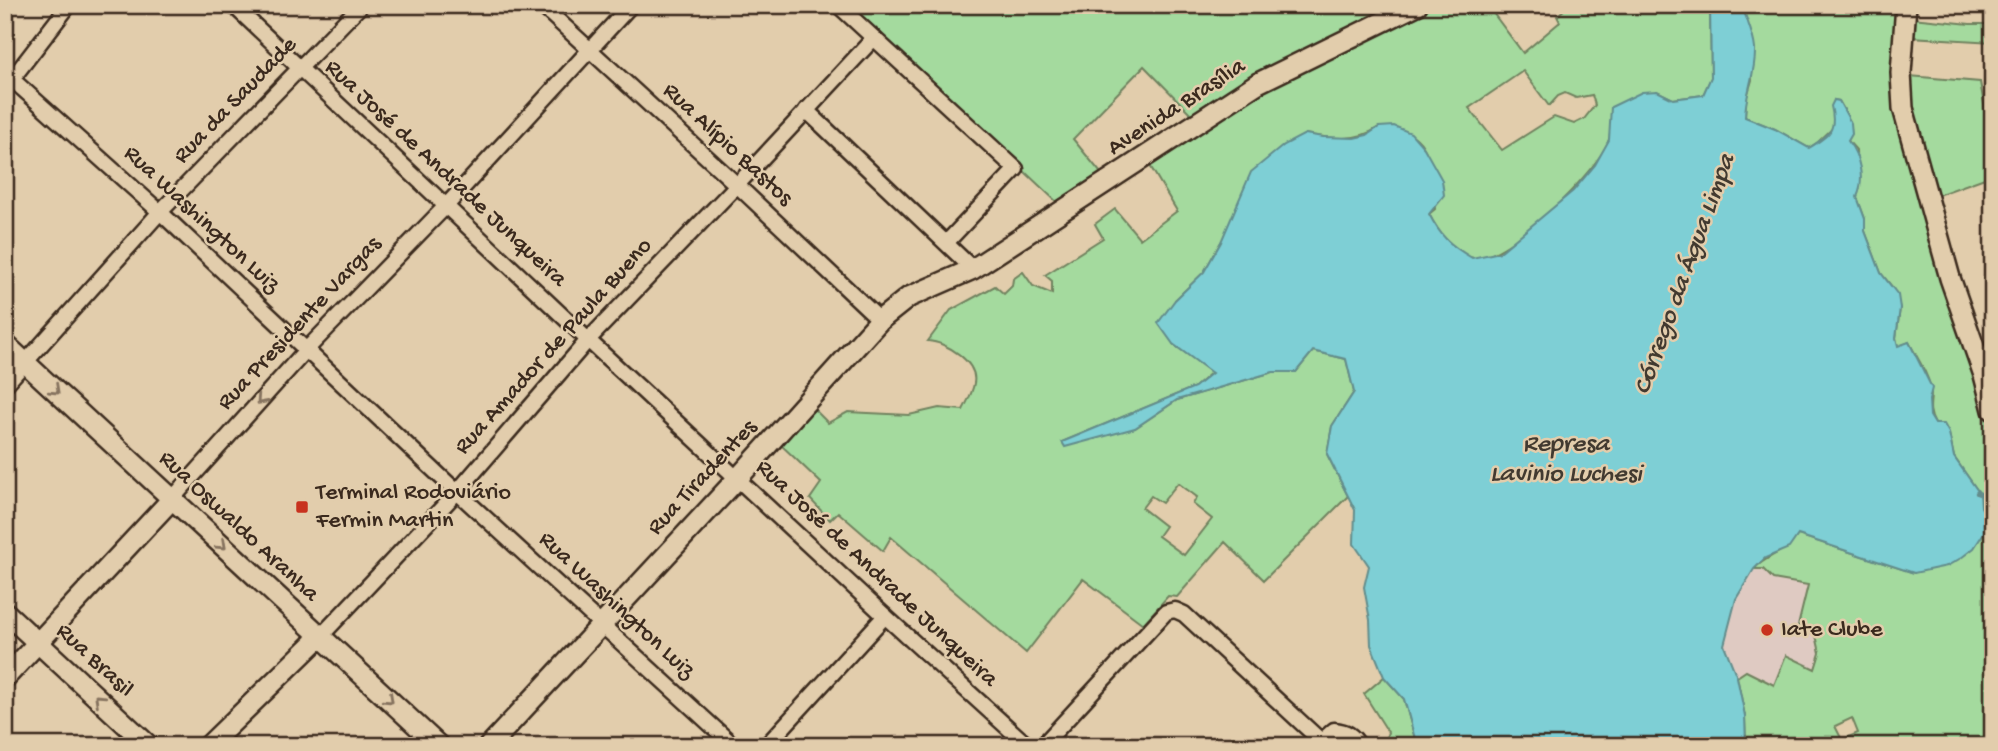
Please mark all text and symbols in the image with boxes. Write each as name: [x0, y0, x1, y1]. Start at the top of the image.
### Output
street label: Rua da Saudade: [168, 31, 304, 171]
street label: Avenida Brasília: [1103, 52, 1252, 163]
street label: Rua José de Andrade Junqueira: [318, 54, 573, 295]
street label: Rua Alípio Bastos: [656, 77, 799, 214]
street label: Rua Washington Luiz: [117, 140, 286, 301]
water label: Córrego da Água Limpa: [1628, 149, 1744, 399]
street label: Rua Presidente Vargas: [212, 230, 389, 417]
street label: Rua Amador de Paula Bueno: [449, 232, 659, 462]
one-way arrow: [47, 382, 60, 394]
one-way arrow: [257, 392, 269, 405]
street label: Rua Tiradentes: [642, 413, 765, 542]
water label: Represa Lavinio Luchesi: [1490, 430, 1645, 491]
street label: Rua Oswaldo Aranha: [152, 445, 325, 609]
street label: Rua José de Andrade Junqueira: [749, 454, 1004, 695]
place label: Terminal Rodoviário Fermin Martin: [314, 479, 511, 536]
marker: Terminal Rodoviário Fermin Martin: [294, 499, 310, 515]
street label: Rua Washington Luiz: [532, 526, 701, 687]
one-way arrow: [214, 537, 227, 549]
place label: Iate Clube: [1781, 616, 1883, 645]
street label: Rua Brasil: [49, 618, 139, 704]
marker: Iate Clube: [1759, 622, 1775, 638]
one-way arrow: [381, 691, 394, 704]
one-way arrow: [94, 695, 107, 708]

